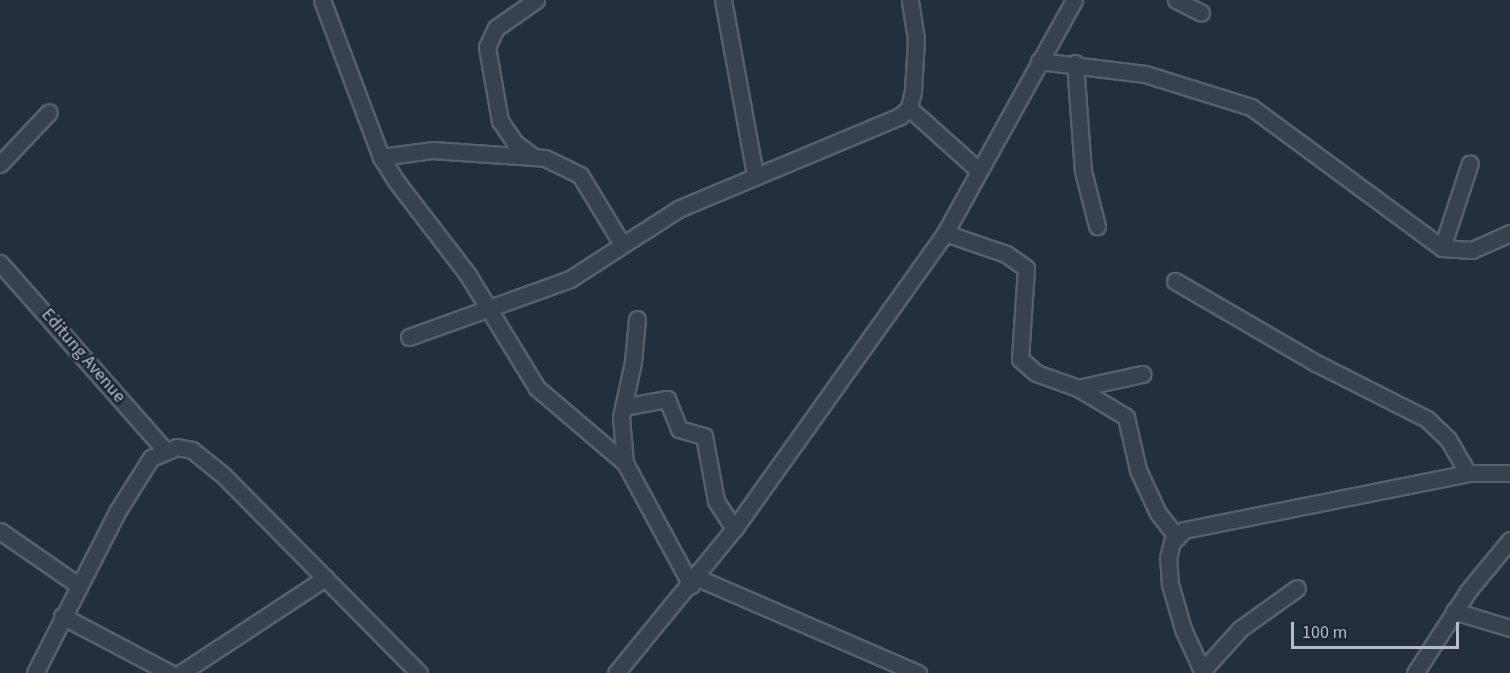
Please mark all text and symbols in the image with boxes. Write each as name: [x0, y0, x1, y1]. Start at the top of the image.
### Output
street label: Editung Avenue: [36, 305, 130, 407]
scale bar: [1294, 610, 1462, 648]
text: 100 m: [1302, 620, 1347, 645]

